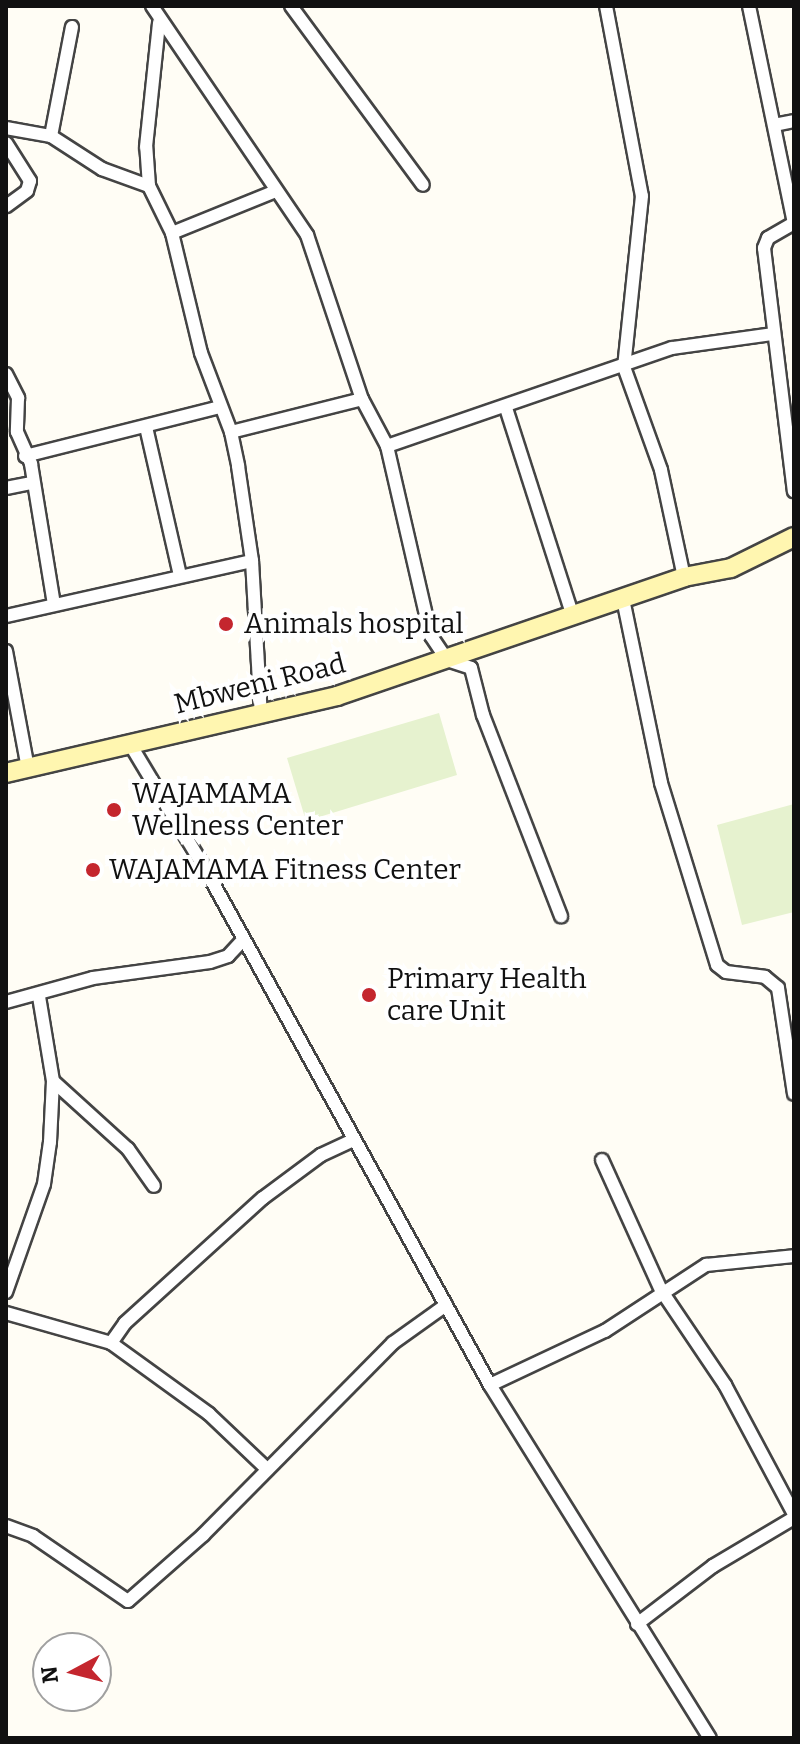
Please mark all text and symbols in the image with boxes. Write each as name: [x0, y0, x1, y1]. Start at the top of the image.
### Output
place label: Animals hospital: [244, 607, 464, 641]
marker: Animals hospital: [215, 613, 237, 635]
street label: Mbweni Road: [171, 646, 349, 722]
place label: WAJAMAMA Wellness Center: [132, 777, 343, 843]
marker: WAJAMAMA Wellness Center: [103, 799, 125, 821]
place label: WAJAMAMA Fitness Center: [109, 853, 461, 887]
marker: WAJAMAMA Fitness Center: [84, 861, 102, 879]
place label: Primary Health care Unit: [387, 962, 587, 1028]
marker: Primary Health care Unit: [358, 984, 380, 1006]
north arrow: [32, 1632, 112, 1712]
text: N: [35, 1665, 64, 1685]

